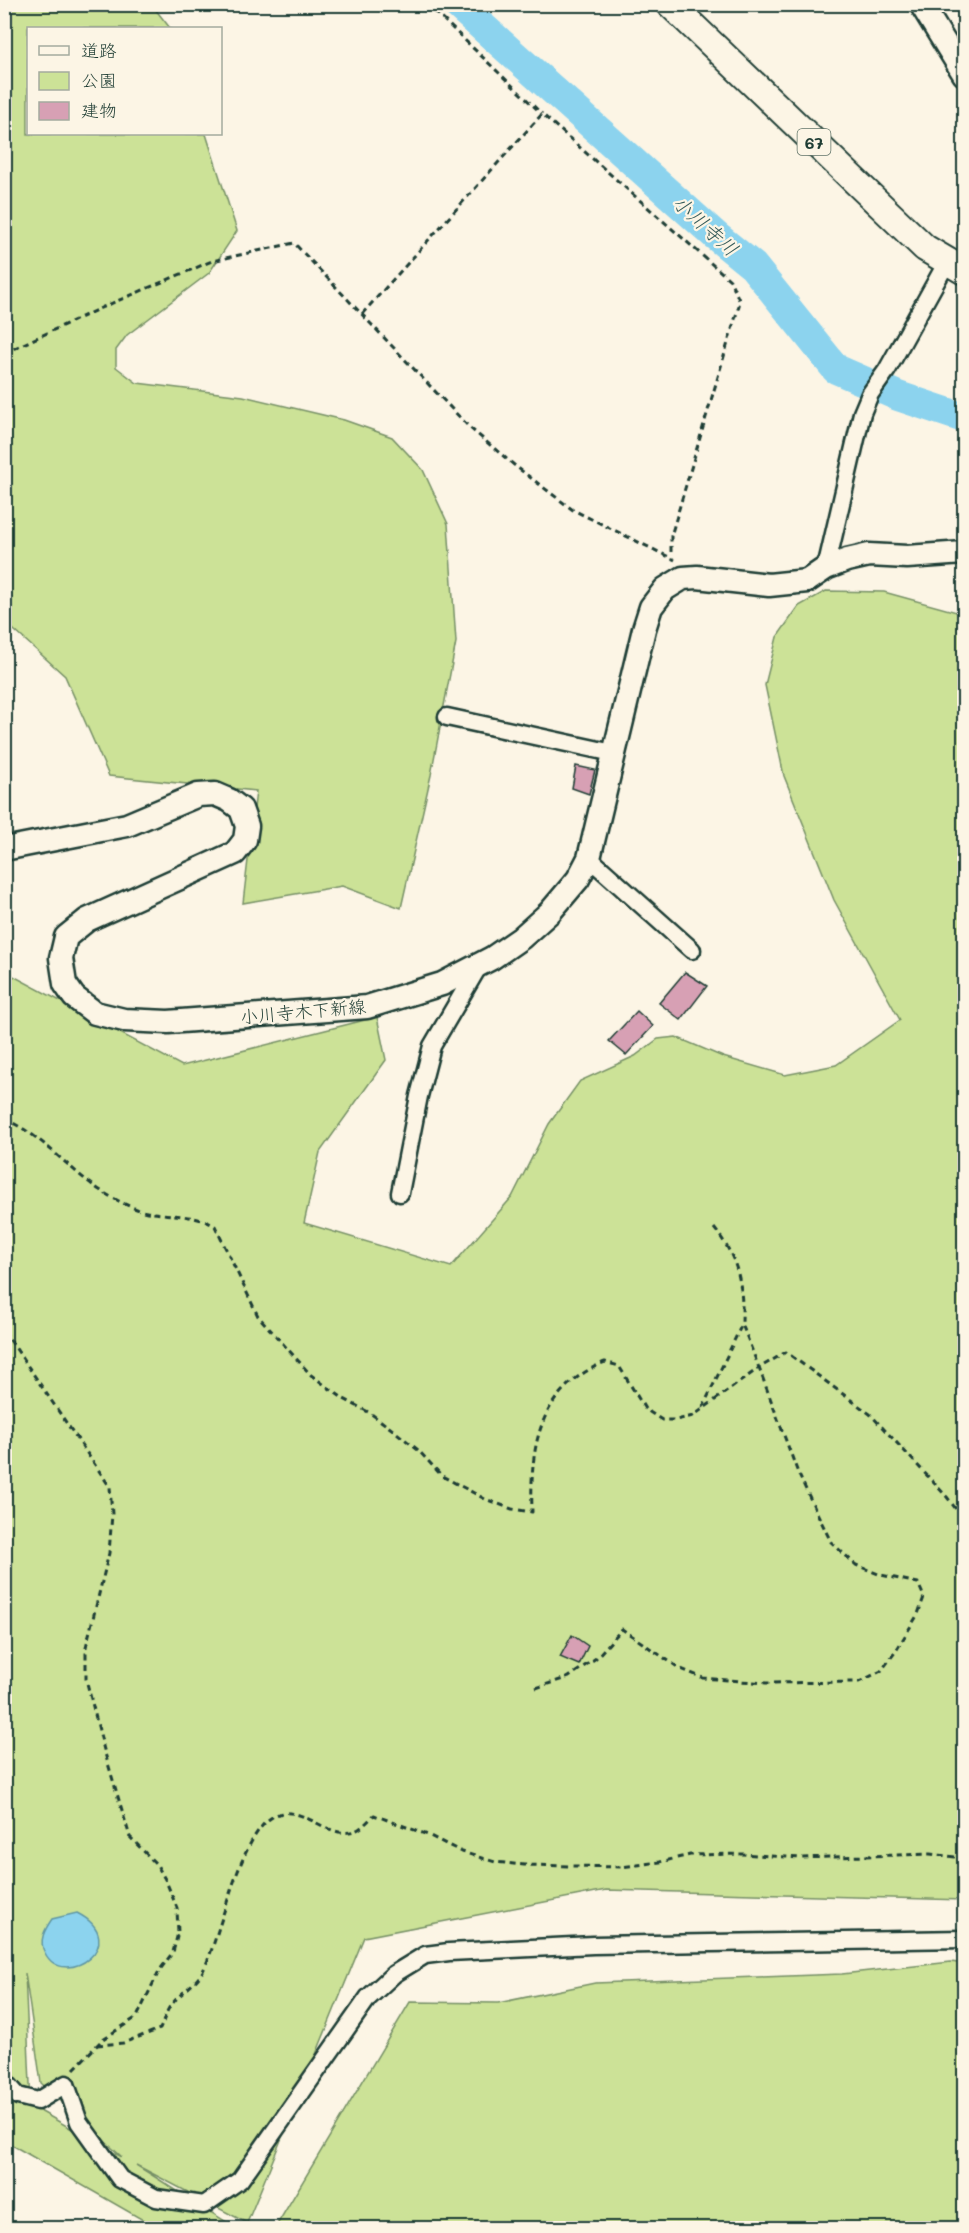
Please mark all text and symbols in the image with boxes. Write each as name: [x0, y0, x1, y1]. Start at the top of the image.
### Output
legend: [27, 27, 222, 135]
text: 道路: [81, 38, 117, 62]
text: 公園: [81, 68, 117, 92]
text: 建物: [81, 98, 117, 122]
road number: 67: [798, 129, 830, 155]
water label: 小川寺川: [668, 189, 744, 261]
street label: 小川寺木下新線: [239, 994, 367, 1028]

